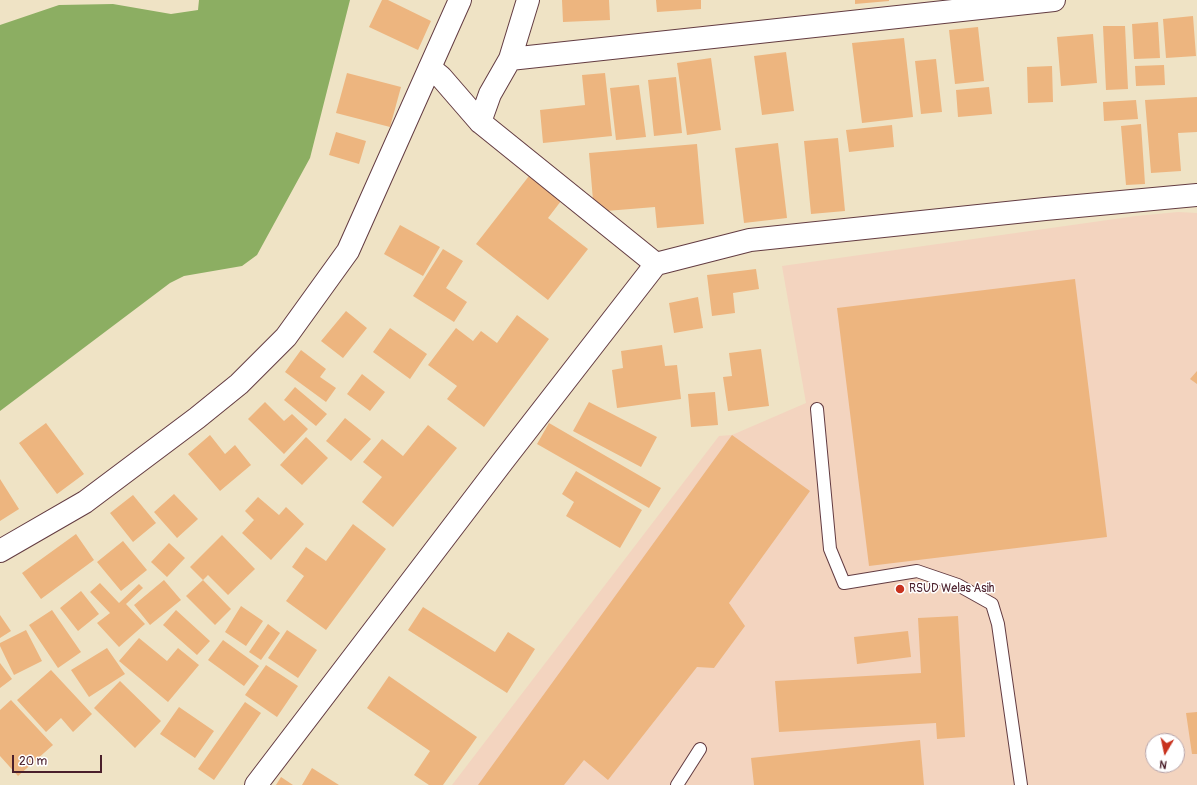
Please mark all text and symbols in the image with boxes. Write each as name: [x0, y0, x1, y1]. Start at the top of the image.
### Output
place label: RSUD Welas Asih: [909, 582, 994, 596]
marker: RSUD Welas Asih: [894, 583, 906, 595]
north arrow: [1145, 733, 1185, 773]
scale bar: [14, 747, 104, 773]
text: 20 m: [19, 754, 47, 769]
text: N: [1159, 757, 1168, 771]

